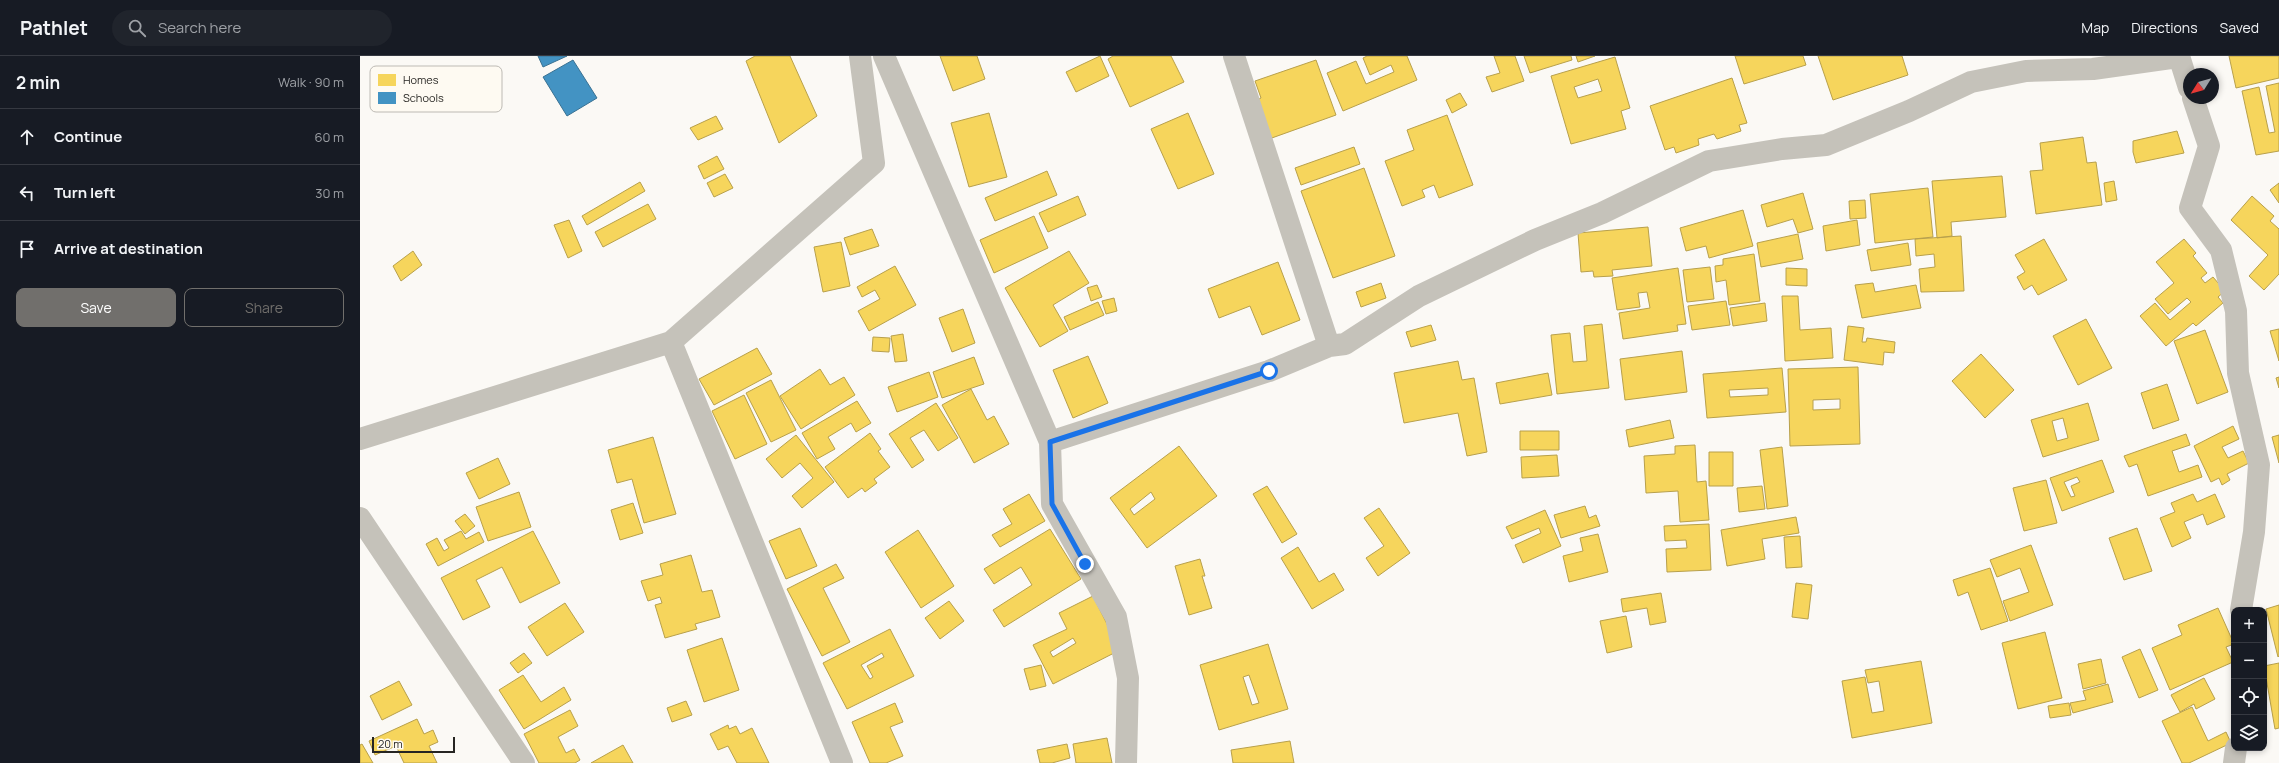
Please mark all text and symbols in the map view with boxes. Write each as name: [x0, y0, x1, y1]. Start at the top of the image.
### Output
search box: [112, 10, 392, 46]
text: Pathlet: [20, 15, 88, 41]
icon: search: [126, 17, 148, 39]
text: Search here: [158, 17, 241, 38]
text: Map: [2081, 18, 2109, 37]
text: Directions: [2131, 18, 2198, 37]
text: Saved: [2220, 18, 2259, 37]
legend: [370, 66, 502, 112]
north arrow: [2183, 68, 2219, 104]
text: 2 min: [16, 71, 60, 94]
text: Homes: [403, 72, 439, 87]
text: Walk · 90 m: [278, 73, 344, 91]
text: Schools: [403, 90, 444, 105]
icon: ahead: [16, 126, 38, 148]
text: Continue: [54, 126, 122, 147]
text: 60 m: [314, 128, 344, 146]
icon: left: [16, 182, 38, 204]
text: Turn left: [54, 182, 116, 203]
text: 30 m: [315, 184, 344, 202]
icon: arrive: [16, 238, 38, 260]
text: Arrive at destination: [54, 238, 203, 259]
button: Save: [16, 288, 176, 327]
button: Share: [184, 288, 344, 327]
route start: [1260, 362, 1278, 380]
route end: [1076, 555, 1094, 573]
map controls: [2231, 607, 2267, 751]
button: +: [2231, 607, 2267, 643]
button: −: [2231, 643, 2267, 679]
button: locate: [2231, 679, 2267, 715]
button: layers: [2231, 715, 2267, 751]
scale bar: [372, 735, 455, 754]
text: 20 m: [378, 736, 403, 751]

